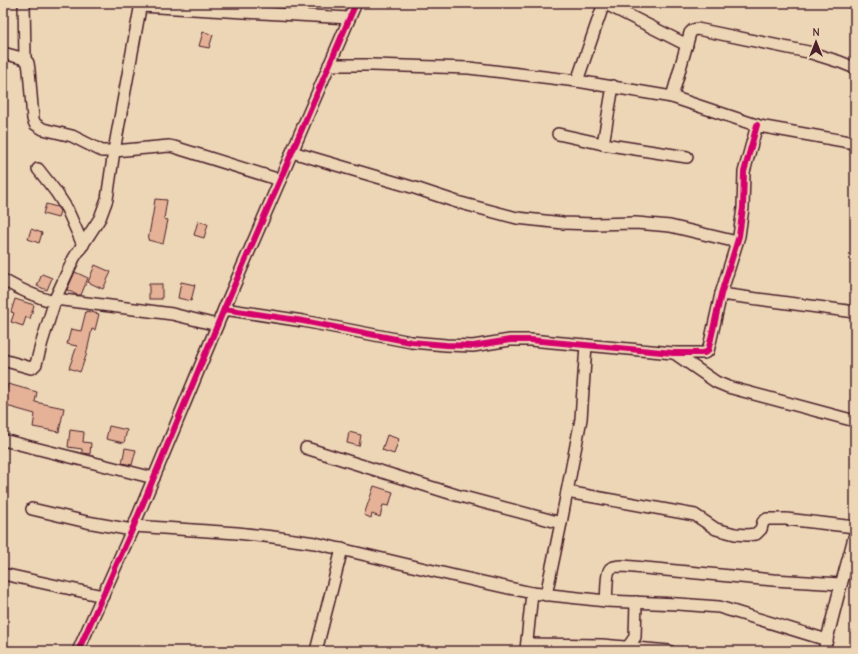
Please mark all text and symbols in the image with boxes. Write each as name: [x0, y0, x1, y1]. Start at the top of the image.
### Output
north arrow: [796, 22, 836, 62]
text: N: [812, 26, 820, 39]

